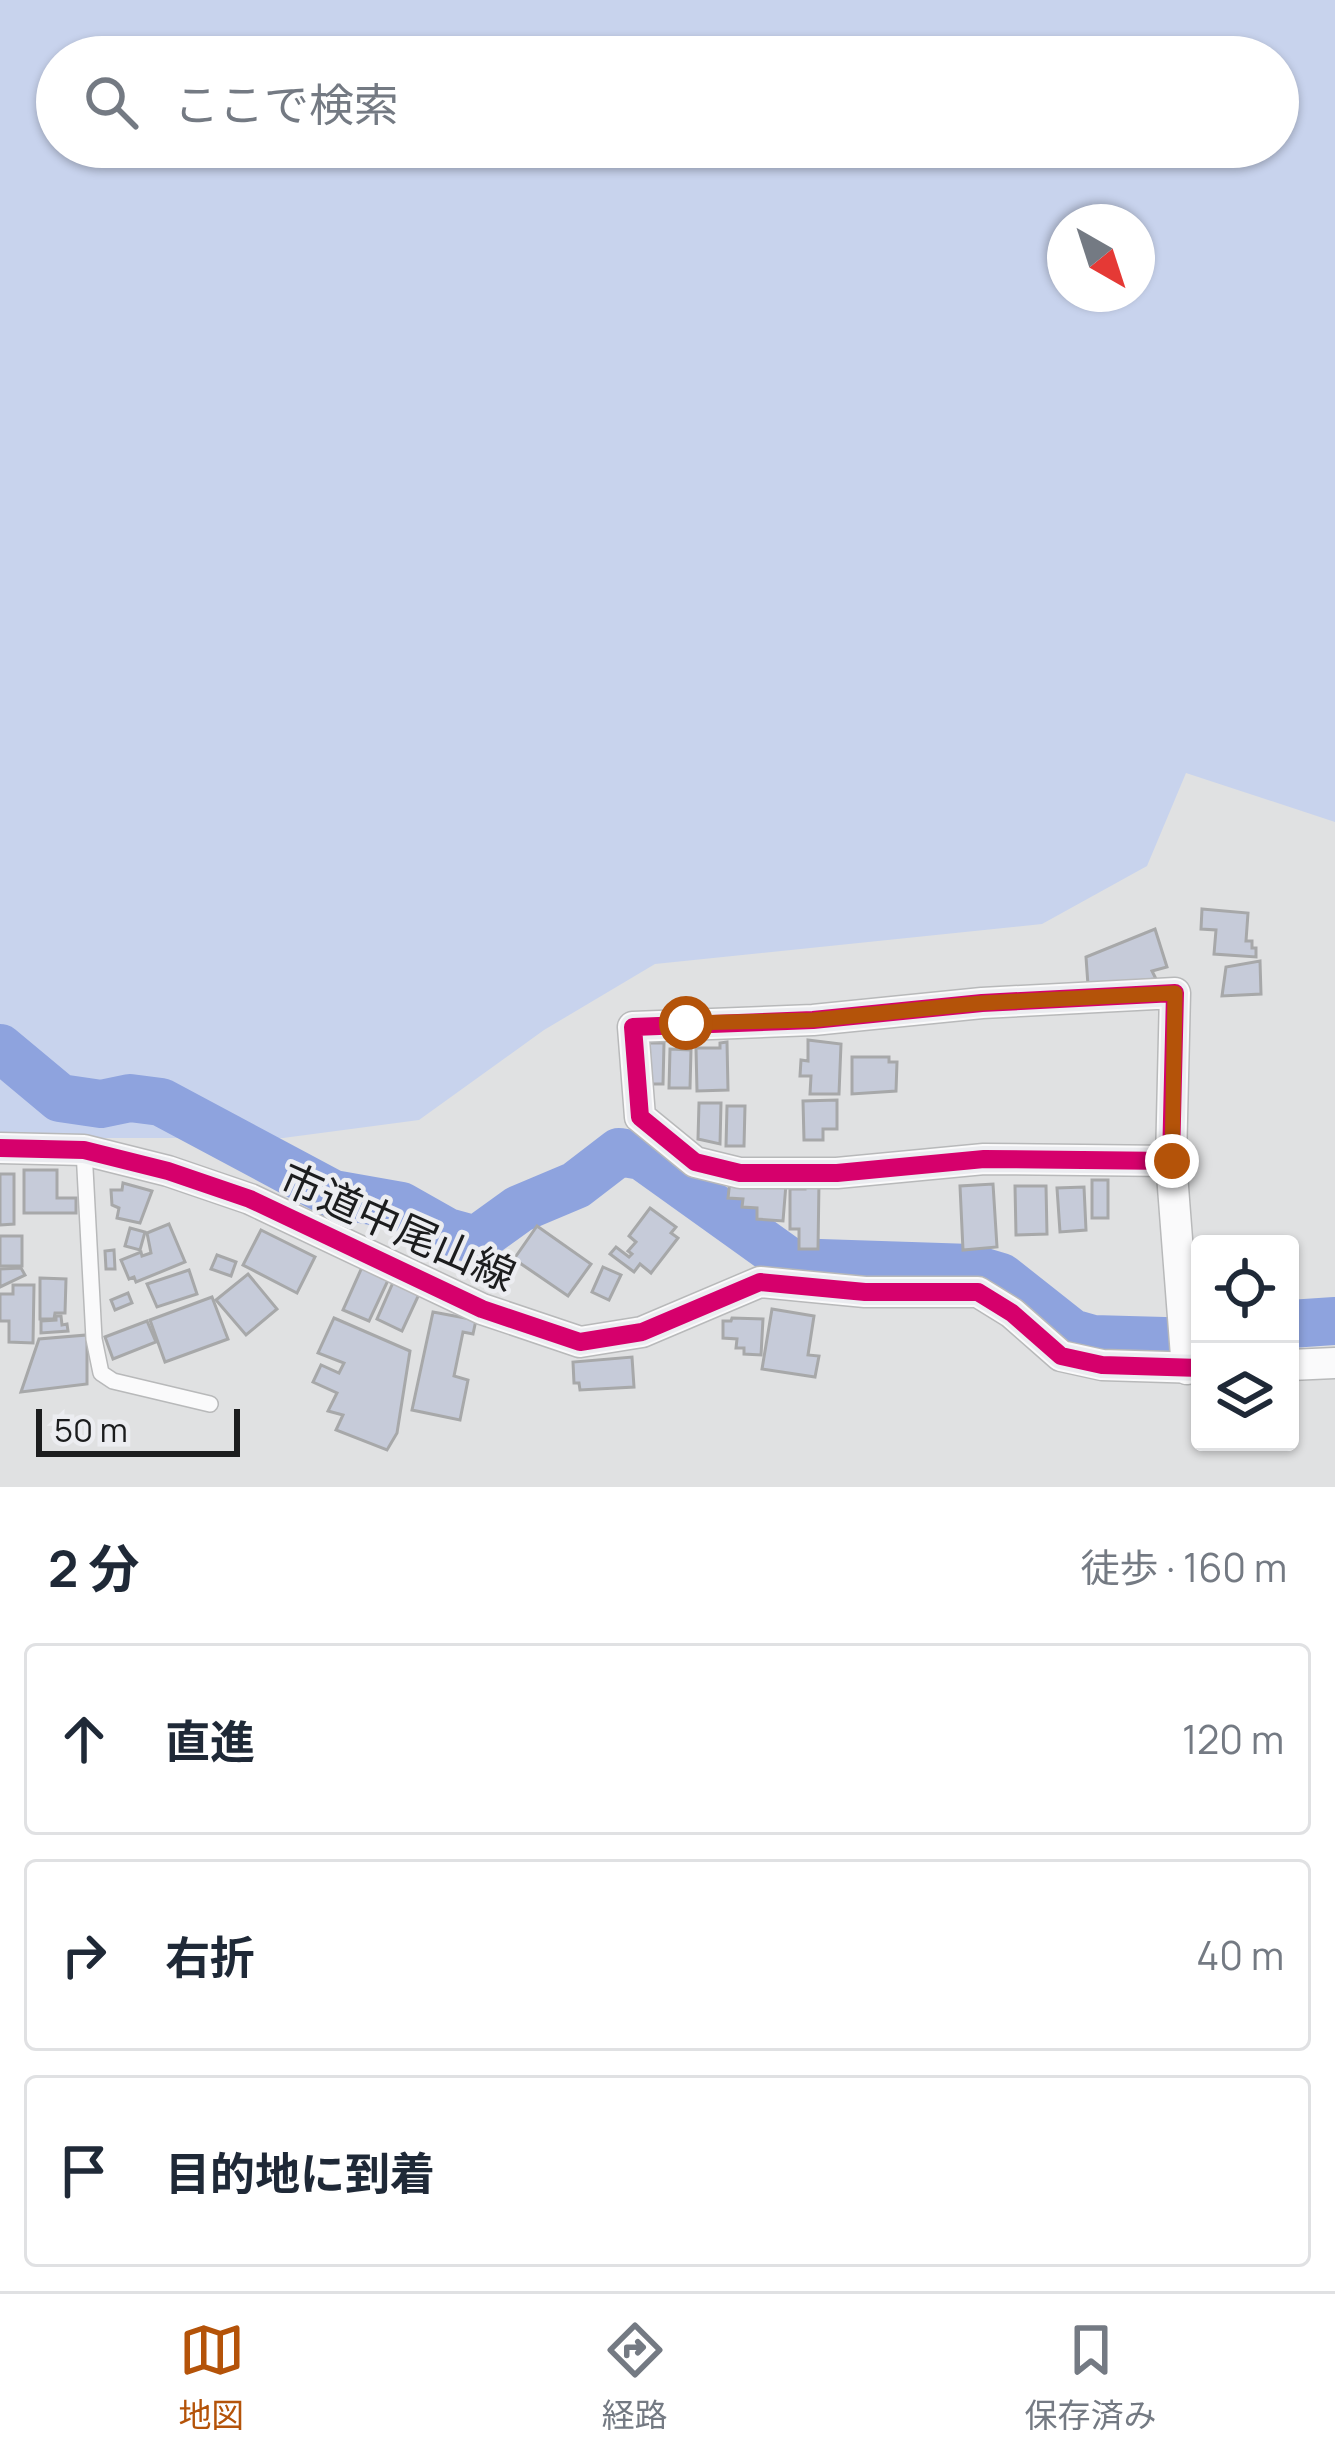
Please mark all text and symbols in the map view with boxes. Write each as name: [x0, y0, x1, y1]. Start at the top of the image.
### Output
search box: [36, 36, 1299, 168]
icon: search: [78, 69, 144, 135]
text: ここで検索: [174, 73, 399, 135]
north arrow: [1047, 204, 1155, 312]
route start: [659, 996, 713, 1050]
route end: [1145, 1134, 1199, 1188]
street label: 市道中尾山線: [271, 1148, 525, 1304]
map controls: [1191, 1235, 1299, 1451]
button: locate: [1191, 1235, 1299, 1343]
button: layers: [1191, 1343, 1299, 1451]
scale bar: [36, 1403, 240, 1456]
text: 50 m: [54, 1407, 128, 1452]
text: 2 分: [48, 1533, 140, 1602]
text: 徒歩 · 160 m: [1080, 1540, 1287, 1594]
icon: ahead: [51, 1706, 117, 1772]
text: 直進: [165, 1710, 255, 1772]
text: 120 m: [1182, 1712, 1284, 1766]
icon: right: [51, 1922, 117, 1988]
text: 右折: [165, 1926, 255, 1988]
text: 40 m: [1196, 1928, 1284, 1982]
icon: arrive: [51, 2138, 117, 2204]
text: 目的地に到着: [165, 2142, 435, 2204]
tab: 地図: [179, 2317, 245, 2437]
tab: 経路: [602, 2317, 668, 2437]
tab: 保存済み: [1025, 2317, 1157, 2437]

